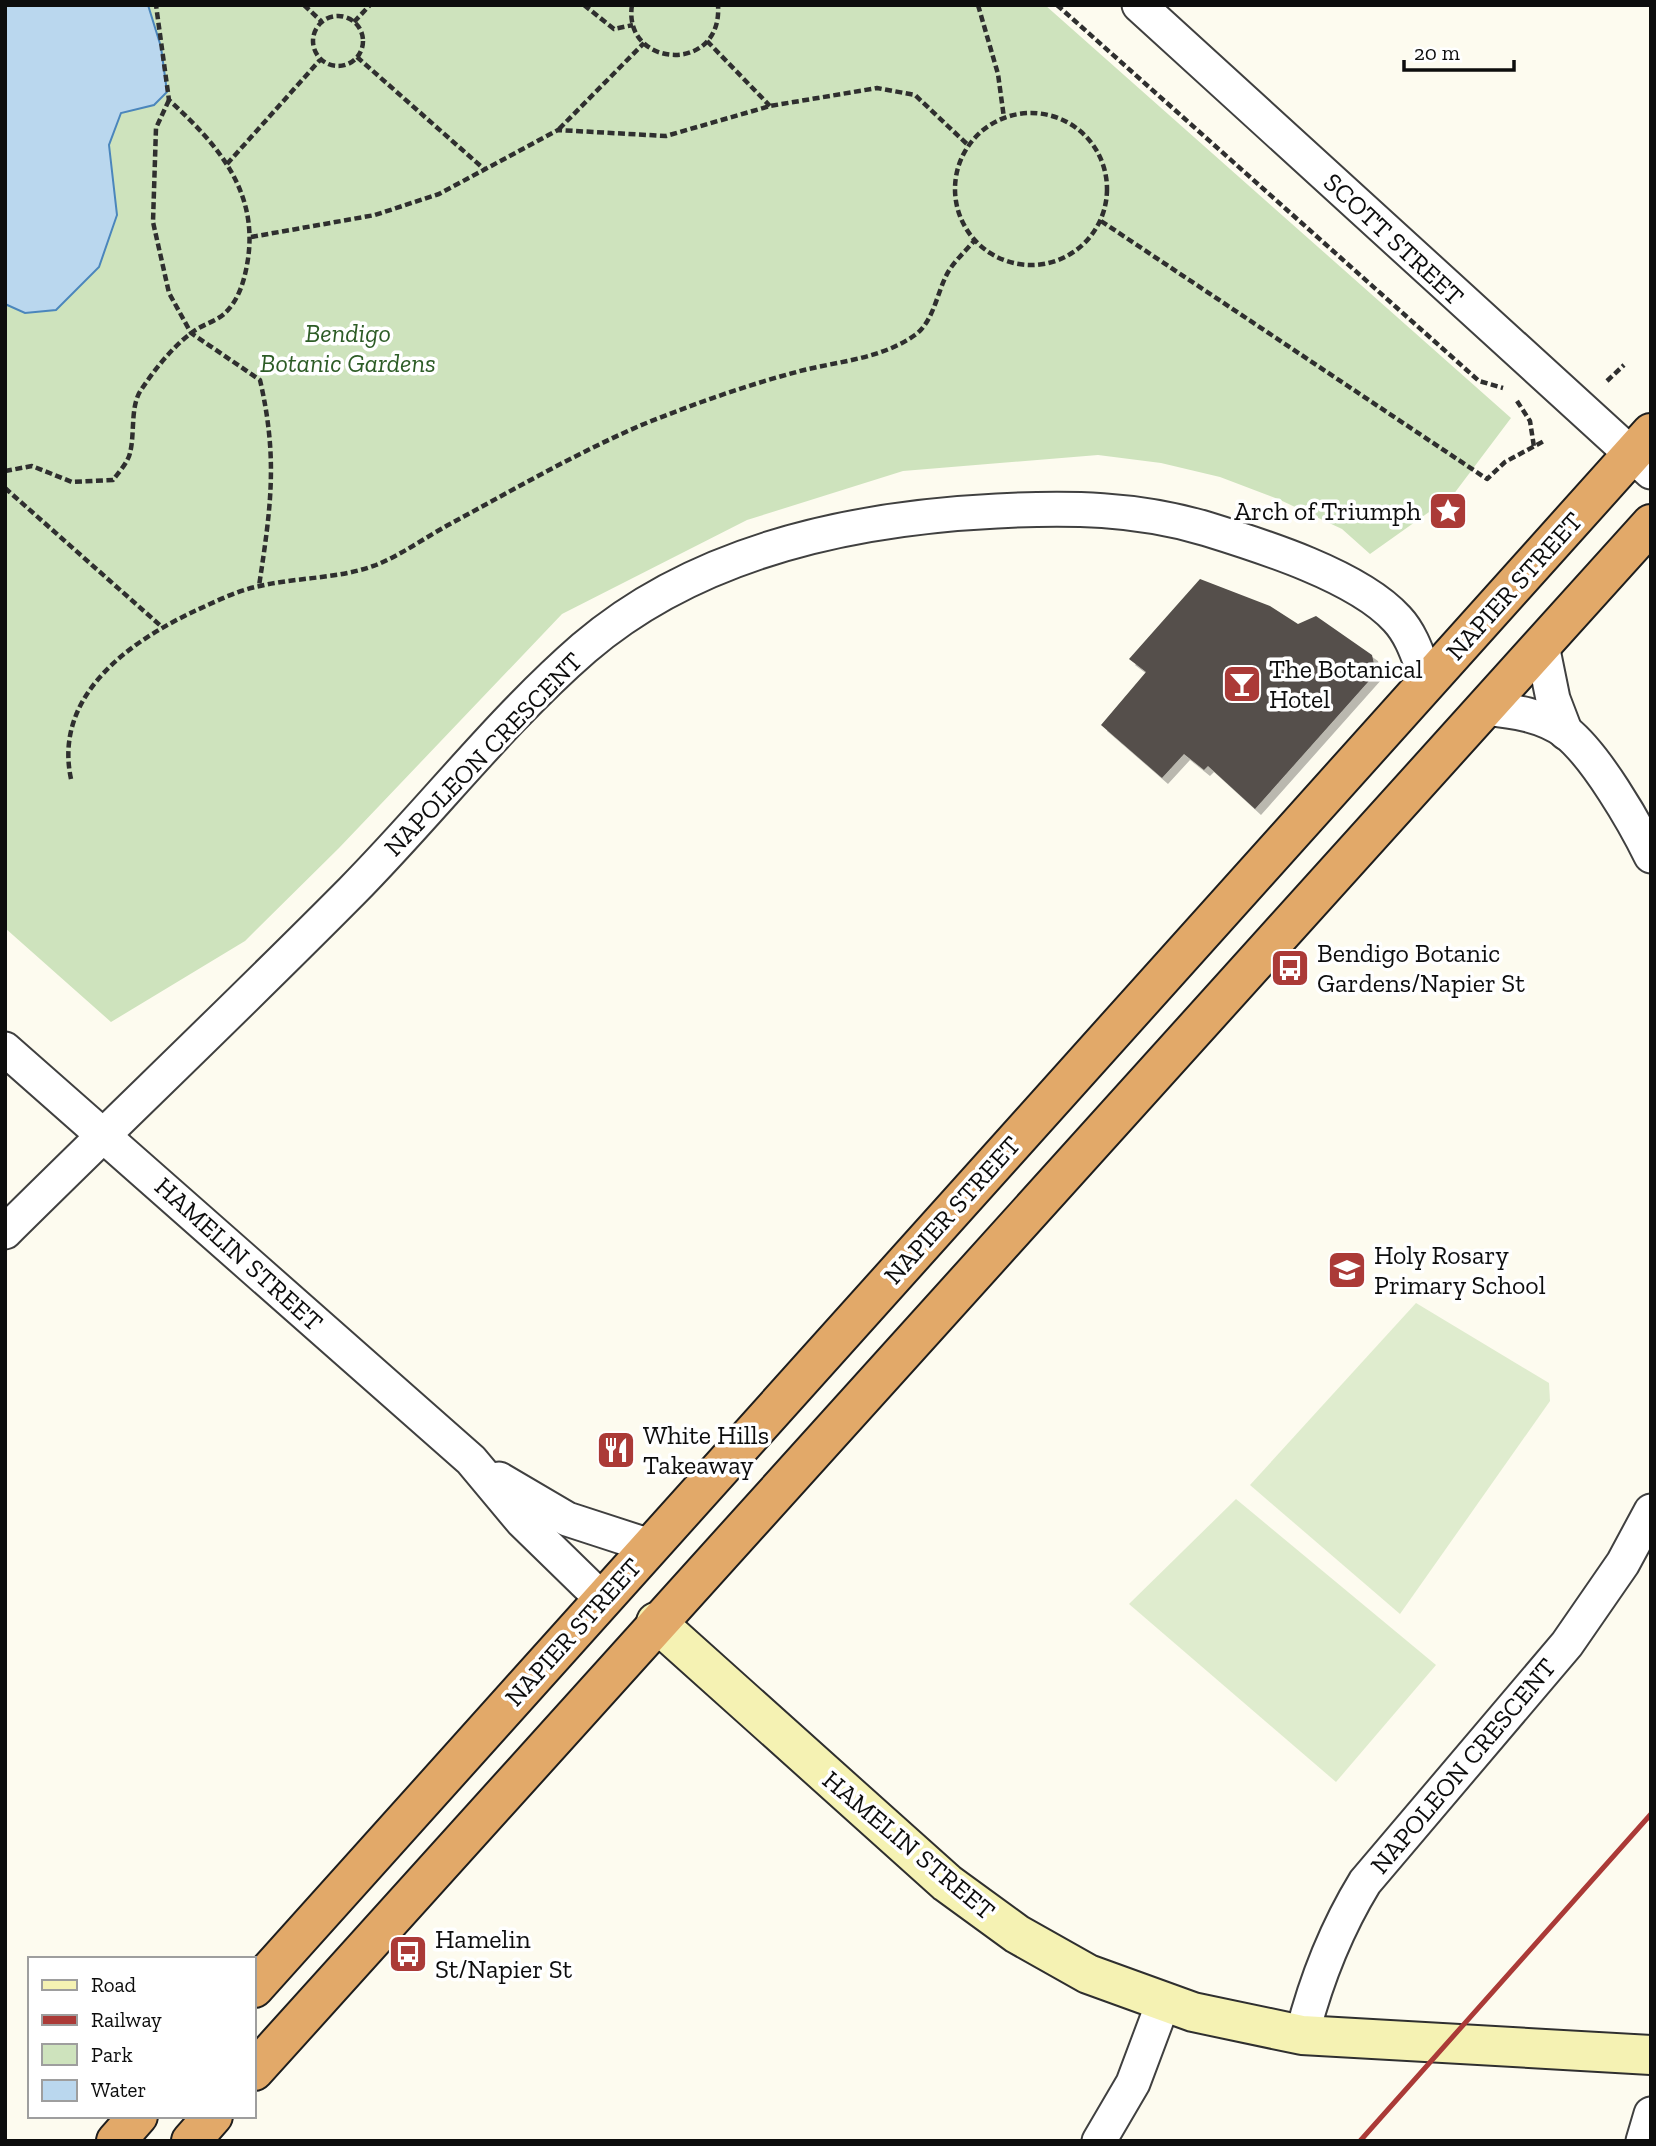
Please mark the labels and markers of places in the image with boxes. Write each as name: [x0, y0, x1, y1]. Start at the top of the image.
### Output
place icon: Arch of Triumph: [1427, 490, 1469, 532]
place label: Arch of Triumph: [1234, 495, 1421, 527]
place label: The Botanical Hotel: [1269, 653, 1423, 715]
bar icon: The Botanical Hotel: [1221, 663, 1263, 705]
place label: Bendigo Botanic Gardens/Napier St: [1317, 937, 1525, 999]
bus stop icon: Bendigo Botanic Gardens/Napier St: [1269, 947, 1311, 989]
place label: Holy Rosary Primary School: [1374, 1239, 1546, 1301]
school or university icon: Holy Rosary Primary School: [1326, 1249, 1368, 1291]
place label: White Hills Takeaway: [643, 1419, 769, 1481]
restaurant icon: White Hills Takeaway: [595, 1429, 637, 1471]
place label: Hamelin St/Napier St: [435, 1923, 573, 1985]
bus stop icon: Hamelin St/Napier St: [387, 1933, 429, 1975]

